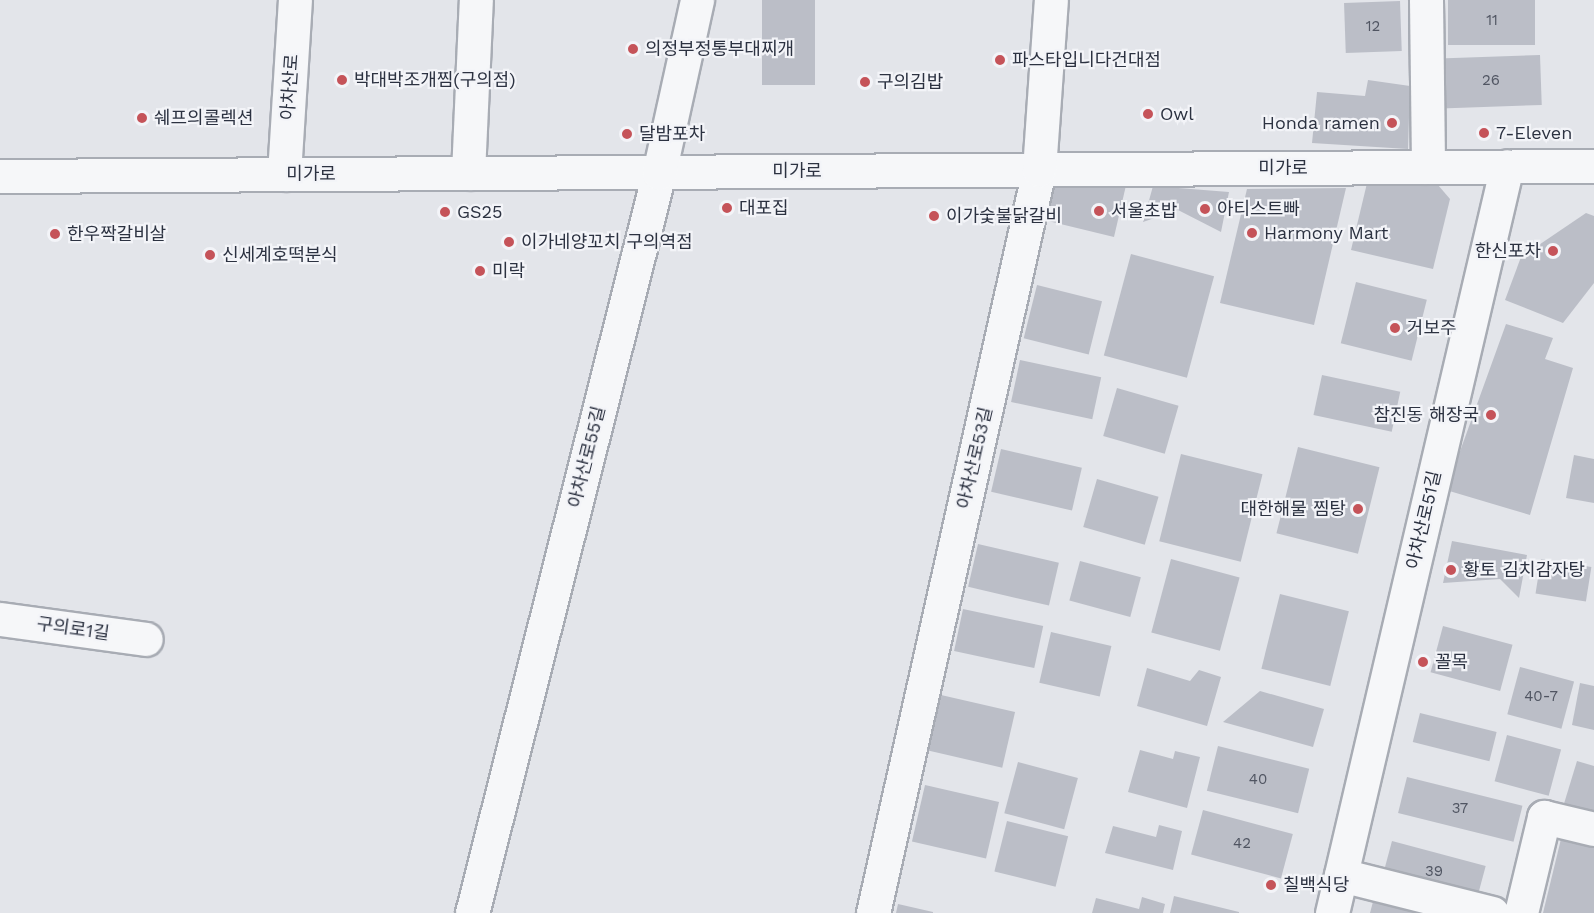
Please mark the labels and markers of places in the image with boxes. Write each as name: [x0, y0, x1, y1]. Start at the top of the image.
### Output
place label: 의정부정통부대찌개: [645, 38, 794, 60]
marker: 의정부정통부대찌개: [626, 42, 640, 56]
place label: 파스타입니다건대점: [1012, 49, 1161, 71]
marker: 파스타입니다건대점: [993, 53, 1007, 67]
place label: 박대박조개찜(구의점): [354, 69, 516, 91]
place label: 구의김밥: [877, 71, 943, 93]
marker: 박대박조개찜(구의점): [335, 73, 349, 87]
marker: 구의김밥: [858, 75, 872, 89]
place label: Owl: [1160, 103, 1194, 125]
place label: 쉐프의콜렉션: [154, 107, 253, 129]
marker: Owl: [1141, 107, 1155, 121]
marker: 쉐프의콜렉션: [135, 111, 149, 125]
place label: Honda ramen: [1261, 112, 1380, 134]
marker: Honda ramen: [1385, 116, 1399, 130]
place label: 7-Eleven: [1496, 122, 1572, 144]
place label: 달밤포차: [639, 123, 705, 145]
marker: 7-Eleven: [1477, 126, 1491, 140]
marker: 달밤포차: [620, 127, 634, 141]
place label: 대포집: [739, 197, 789, 219]
place label: 아티스트빠: [1217, 198, 1300, 220]
place label: 서울초밥: [1111, 200, 1177, 222]
place label: GS25: [457, 201, 503, 223]
marker: 대포집: [720, 201, 734, 215]
marker: 아티스트빠: [1198, 202, 1212, 216]
marker: 서울초밥: [1092, 204, 1106, 218]
marker: GS25: [438, 205, 452, 219]
place label: 이가숯불닭갈비: [946, 205, 1062, 227]
marker: 이가숯불닭갈비: [927, 209, 941, 223]
place label: Harmony Mart: [1264, 222, 1389, 244]
place label: 한우짝갈비살: [67, 223, 166, 245]
marker: Harmony Mart: [1245, 226, 1259, 240]
marker: 한우짝갈비살: [48, 227, 62, 241]
place label: 이가네양꼬치 구의역점: [521, 231, 693, 253]
marker: 이가네양꼬치 구의역점: [502, 235, 516, 249]
place label: 한신포차: [1475, 240, 1541, 262]
place label: 신세계호떡분식: [222, 244, 338, 266]
marker: 한신포차: [1546, 244, 1560, 258]
marker: 신세계호떡분식: [203, 248, 217, 262]
place label: 미락: [492, 260, 525, 282]
marker: 미락: [473, 264, 487, 278]
place label: 거보주: [1407, 317, 1457, 339]
marker: 거보주: [1388, 321, 1402, 335]
place label: 참진동 해장국: [1374, 404, 1479, 426]
marker: 참진동 해장국: [1484, 408, 1498, 422]
place label: 대한해물 찜탕: [1241, 498, 1346, 520]
marker: 대한해물 찜탕: [1351, 502, 1365, 516]
place label: 황토 김치감자탕: [1463, 559, 1585, 581]
marker: 황토 김치감자탕: [1444, 563, 1458, 577]
place label: 꼴목: [1435, 651, 1468, 673]
marker: 꼴목: [1416, 655, 1430, 669]
place label: 칠백식당: [1283, 874, 1349, 896]
marker: 칠백식당: [1264, 878, 1278, 892]

